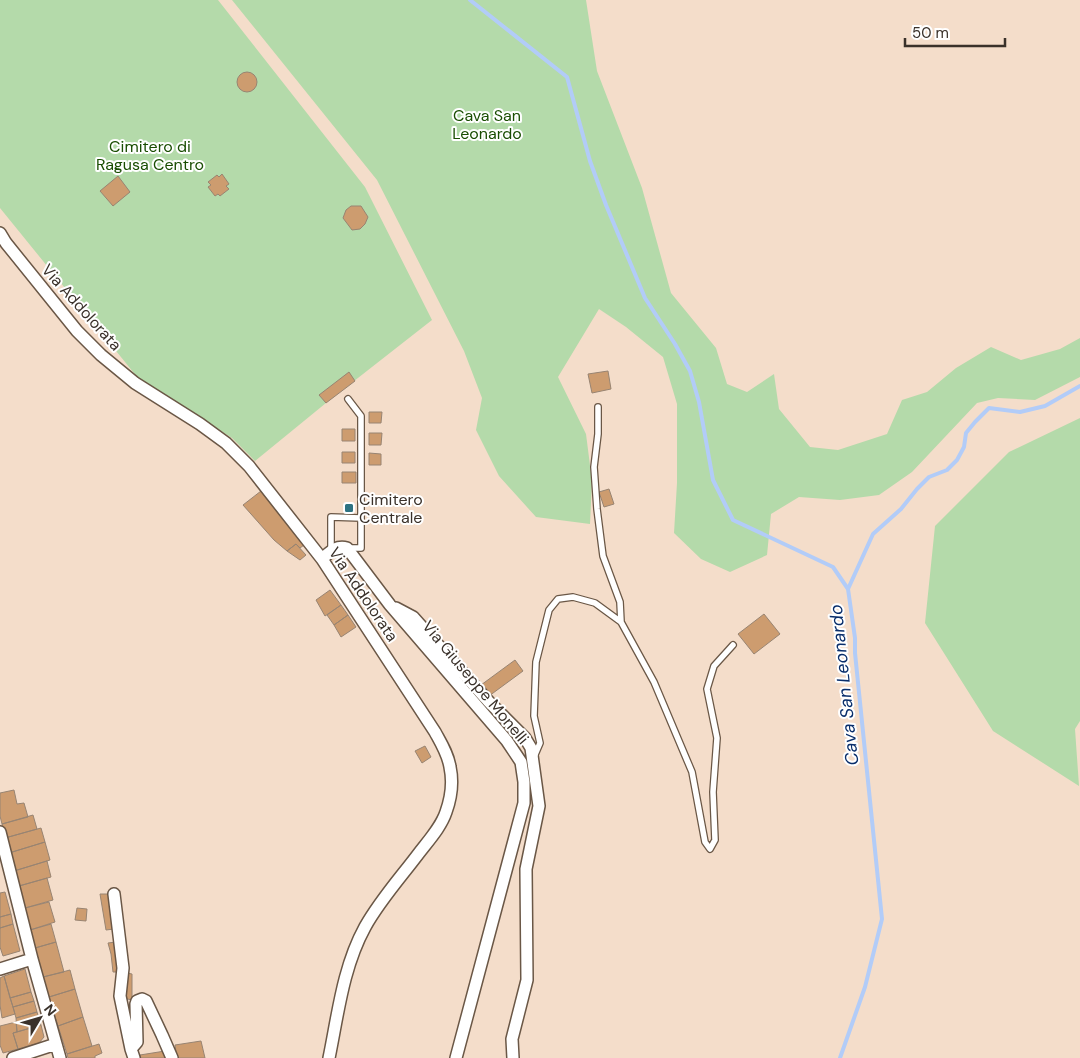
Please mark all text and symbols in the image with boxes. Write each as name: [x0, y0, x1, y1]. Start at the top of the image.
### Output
scale bar: [905, 15, 1005, 47]
text: 50 m: [912, 23, 949, 43]
park label: Cava San Leonardo: [452, 105, 522, 144]
park label: Cimitero di Ragusa Centro: [96, 136, 204, 175]
street label: Via Addolorata: [37, 260, 126, 355]
place label: Cimitero Centrale: [359, 489, 423, 528]
marker: Cimitero Centrale: [343, 502, 355, 514]
street label: Via Addolorata: [324, 543, 403, 646]
water label: Cava San Leonardo: [824, 603, 864, 767]
street label: Via Giuseppe Monelli: [418, 616, 534, 749]
north arrow: [15, 993, 65, 1043]
text: N: [40, 1000, 60, 1020]

